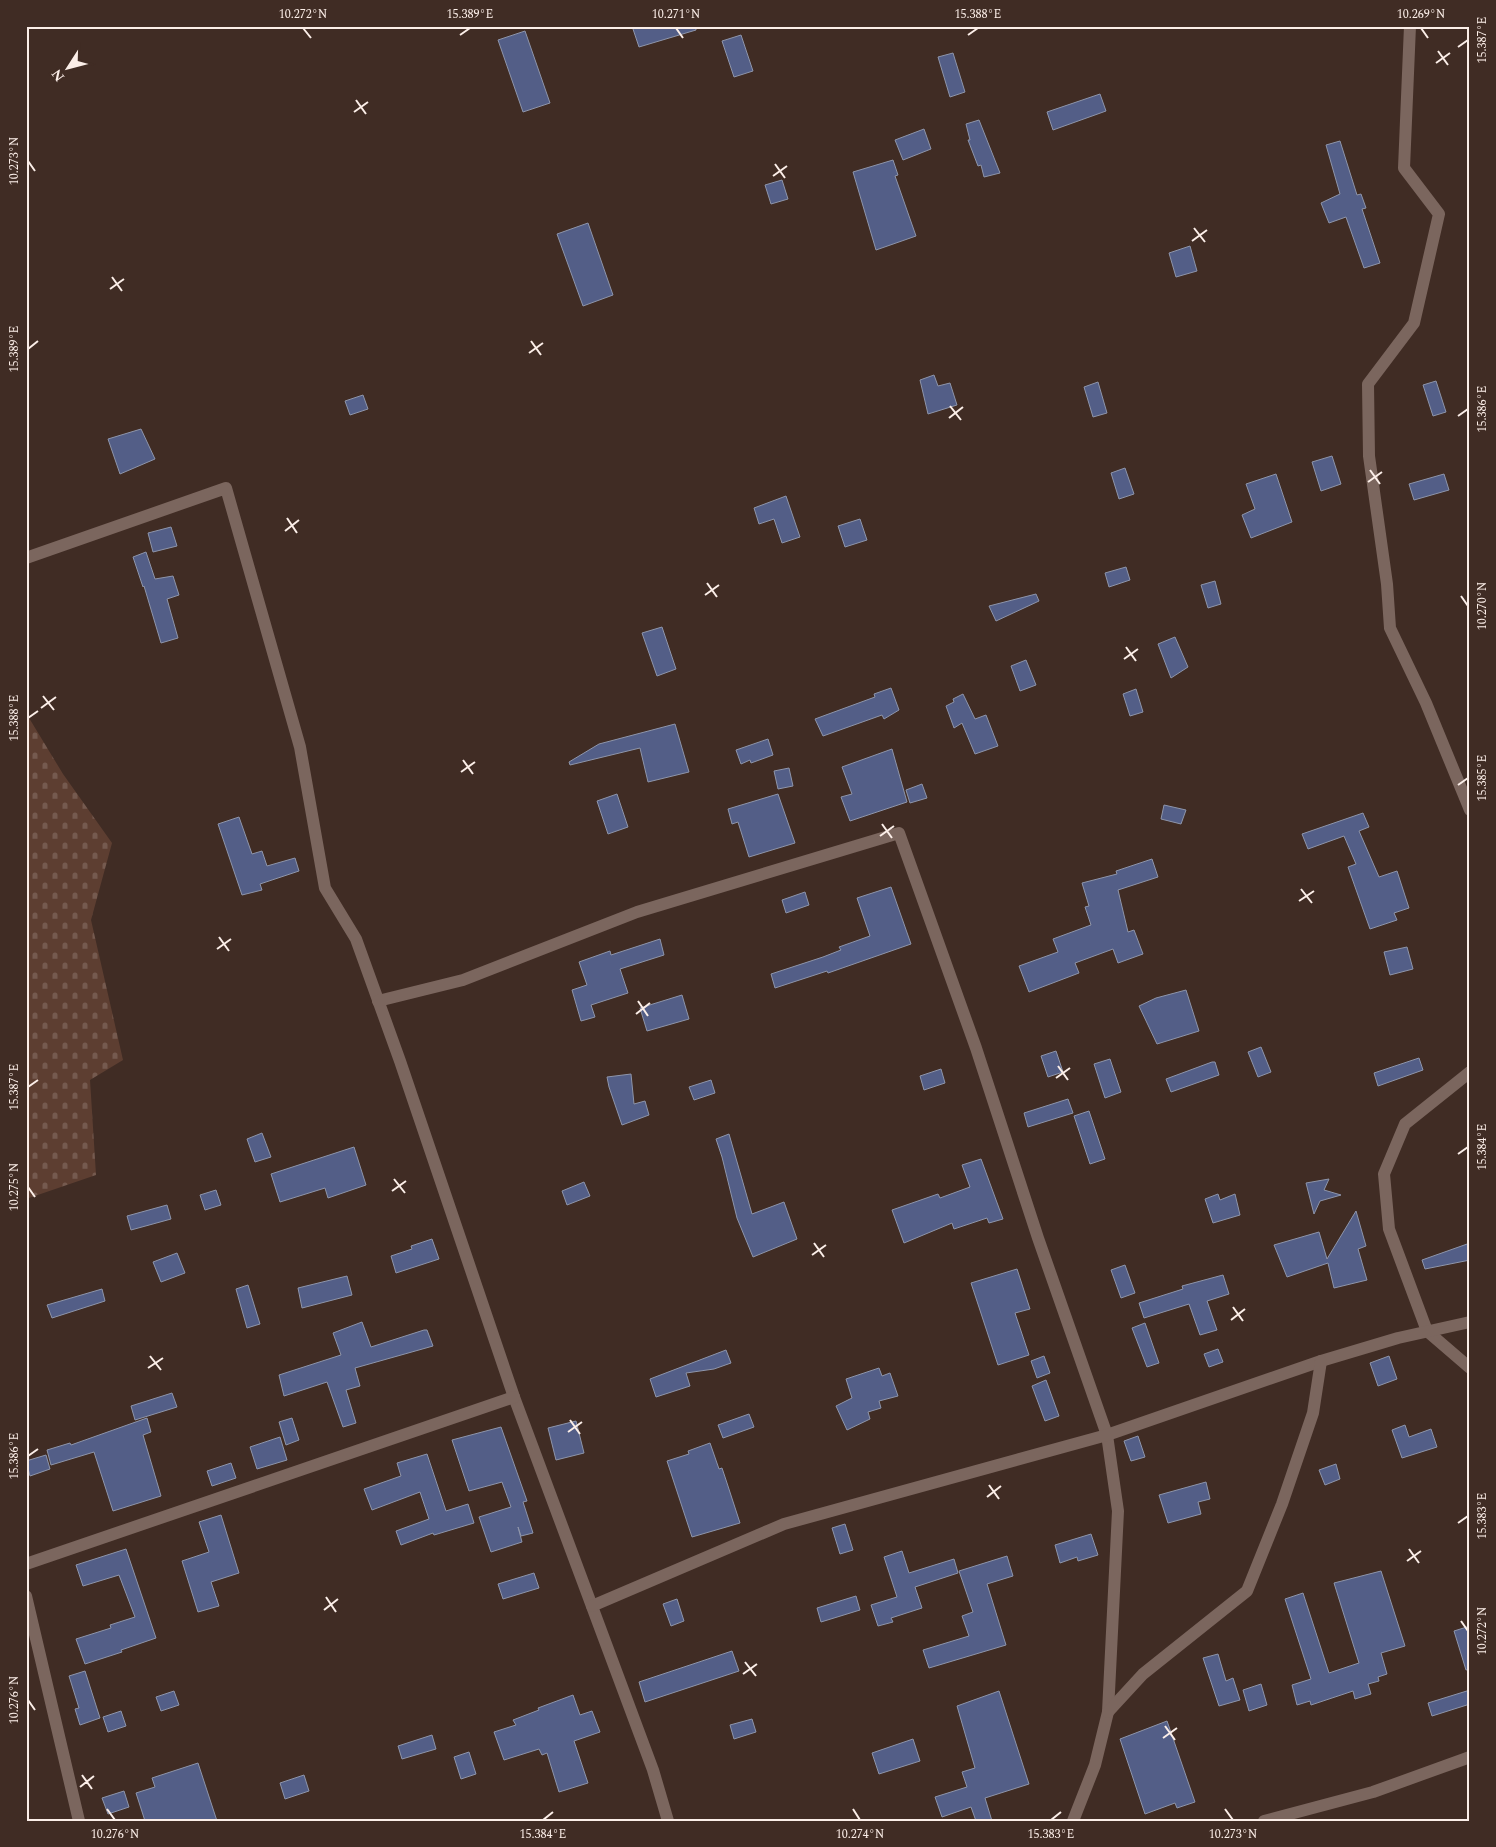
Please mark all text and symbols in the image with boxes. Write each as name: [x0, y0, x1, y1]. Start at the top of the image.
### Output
text: 10.272°N: [279, 5, 327, 24]
text: 15.389°E: [447, 5, 493, 24]
text: 10.271°N: [652, 5, 700, 24]
text: 15.388°E: [955, 5, 1001, 24]
text: 10.269°N: [1397, 5, 1445, 24]
text: 15.387°E: [1473, 17, 1492, 63]
north arrow: [42, 42, 92, 92]
text: N: [46, 65, 70, 86]
text: 10.273°N: [5, 137, 24, 185]
text: 15.389°E: [5, 326, 24, 372]
text: 15.386°E: [1473, 386, 1492, 432]
text: 10.270°N: [1473, 582, 1492, 630]
text: 15.388°E: [5, 695, 24, 741]
text: 15.385°E: [1473, 755, 1492, 801]
text: 15.387°E: [5, 1064, 24, 1110]
text: 15.384°E: [1473, 1124, 1492, 1170]
text: 10.275°N: [5, 1163, 24, 1211]
text: 15.386°E: [5, 1433, 24, 1479]
text: 15.383°E: [1473, 1493, 1492, 1539]
text: 10.272°N: [1473, 1607, 1492, 1655]
text: 10.276°N: [5, 1676, 24, 1724]
text: 10.276°N: [91, 1825, 139, 1844]
text: 15.384°E: [520, 1825, 566, 1844]
text: 10.274°N: [836, 1825, 884, 1844]
text: 15.383°E: [1028, 1825, 1074, 1844]
text: 10.273°N: [1209, 1825, 1257, 1844]

